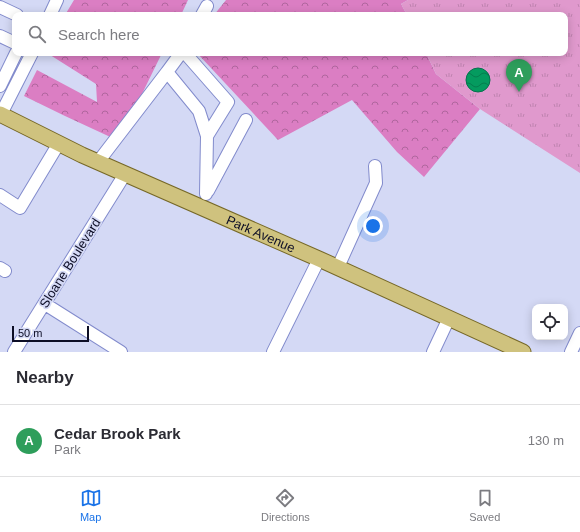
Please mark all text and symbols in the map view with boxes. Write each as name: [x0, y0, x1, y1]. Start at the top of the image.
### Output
search box: [12, 12, 568, 56]
icon: search: [26, 23, 48, 45]
text: Search here: [58, 26, 140, 43]
pin: A: [506, 59, 532, 92]
street label: Park Avenue: [224, 212, 298, 255]
street label: Sloane Boulevard: [36, 216, 104, 310]
your location: [363, 216, 383, 236]
map controls: [532, 304, 568, 340]
button: locate: [532, 304, 568, 340]
scale bar: [12, 324, 89, 343]
text: 50 m: [18, 327, 42, 339]
text: Nearby: [16, 368, 74, 387]
text: Cedar Brook Park: [54, 425, 181, 442]
text: A: [24, 433, 34, 448]
text: 130 m: [528, 433, 564, 448]
text: Park: [54, 442, 81, 457]
tab: Map: [80, 487, 102, 523]
tab: Directions: [261, 487, 310, 523]
tab: Saved: [469, 487, 500, 523]

